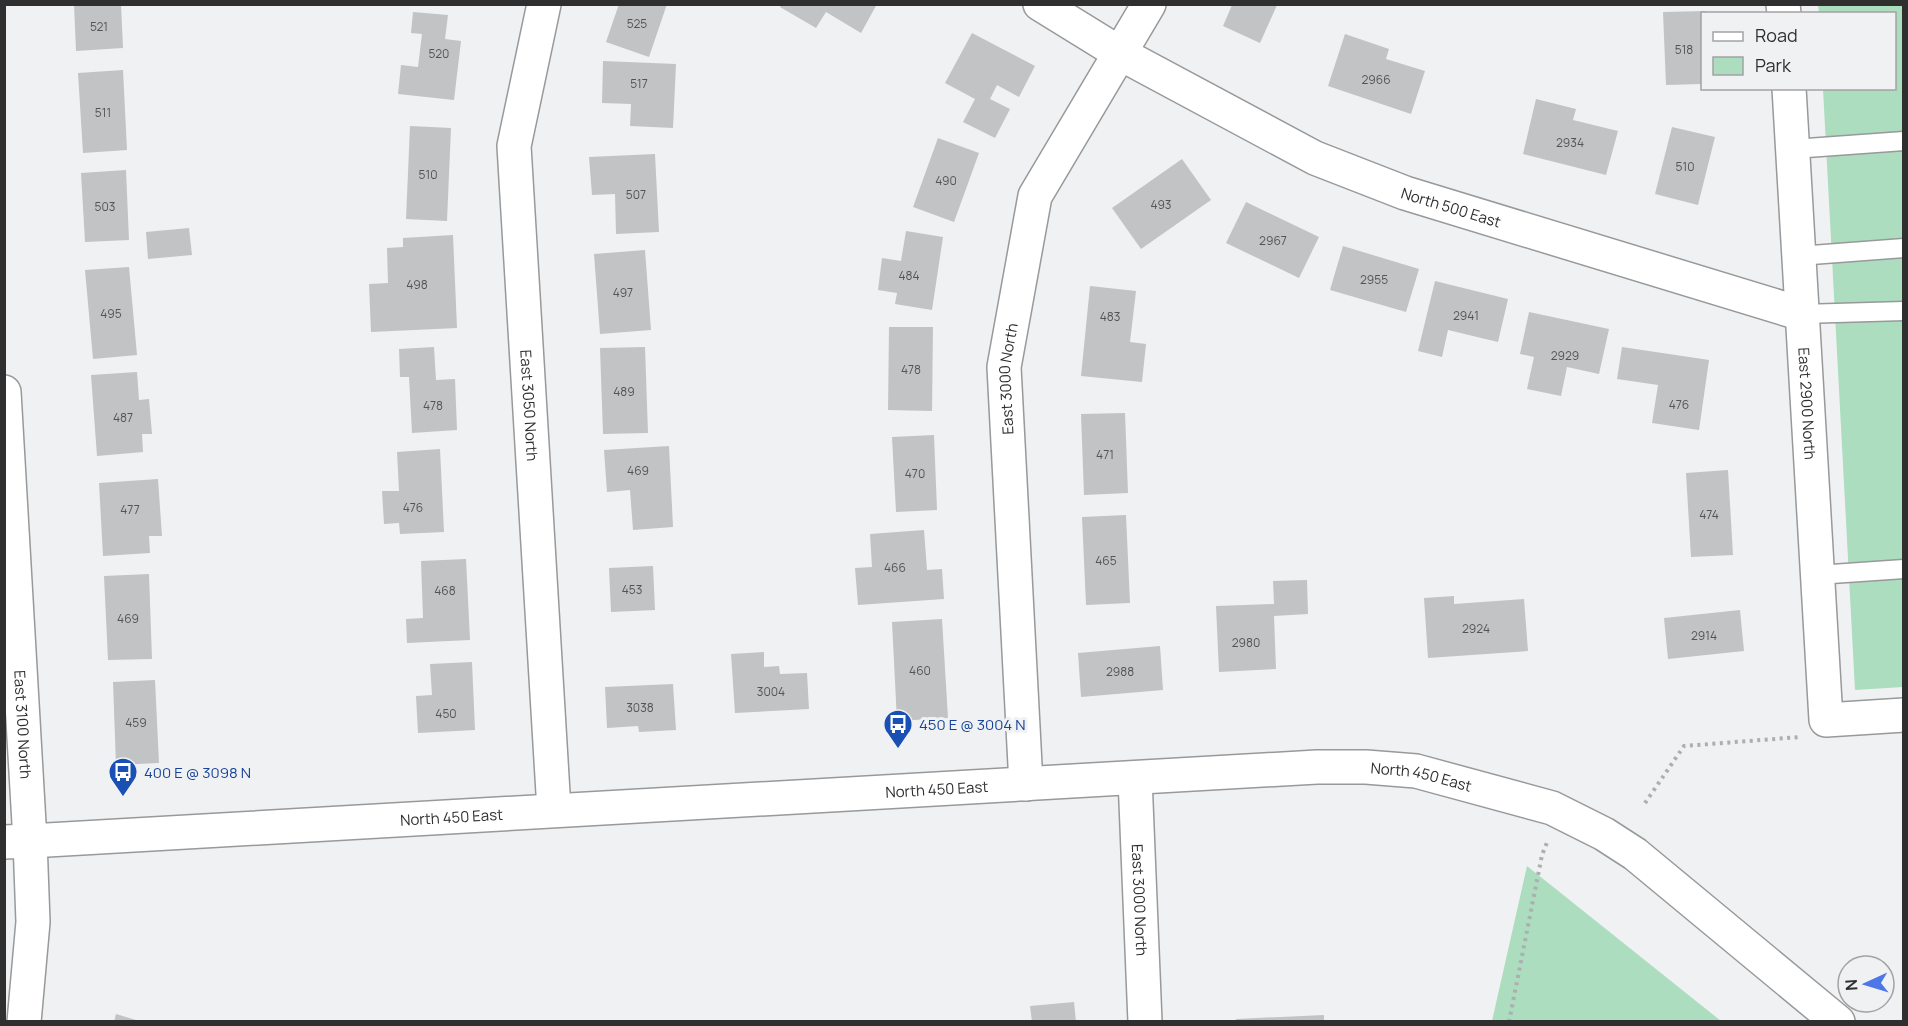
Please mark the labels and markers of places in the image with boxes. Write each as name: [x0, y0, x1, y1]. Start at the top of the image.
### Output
bus stop icon: 450 E @ 3004 N: [882, 708, 914, 750]
place label: 450 E @ 3004 N: [919, 714, 1025, 735]
bus stop icon: 400 E @ 3098 N: [107, 756, 139, 798]
place label: 400 E @ 3098 N: [144, 762, 251, 783]

